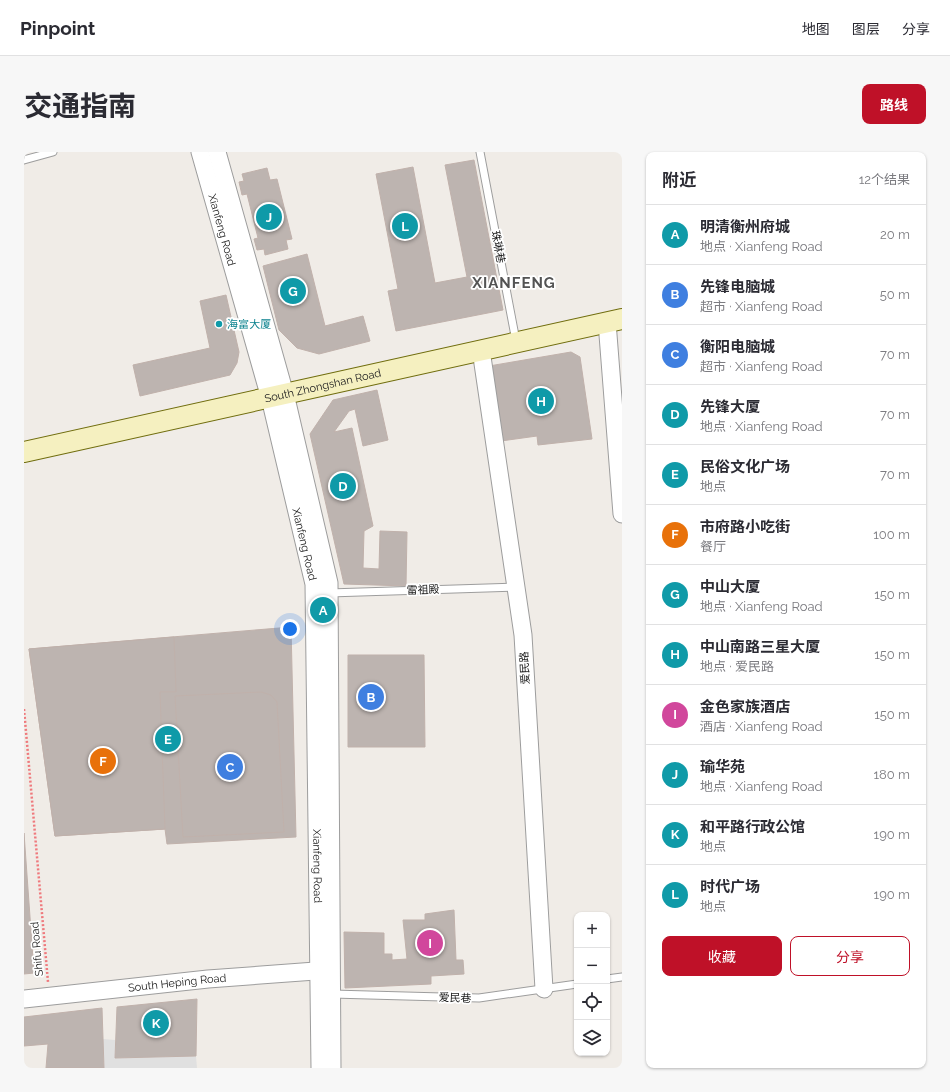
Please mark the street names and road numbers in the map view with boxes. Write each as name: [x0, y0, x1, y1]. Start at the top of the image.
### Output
street label: Xianfeng Road: [206, 192, 239, 267]
street label: 珠琳巷: [488, 230, 508, 264]
street label: South Zhongshan Road: [263, 366, 382, 405]
street label: Xianfeng Road: [290, 507, 319, 582]
street label: 雷祖殿: [406, 583, 440, 597]
street label: 爱民路: [518, 651, 532, 685]
street label: Xianfeng Road: [311, 829, 324, 903]
street label: Shifu Road: [28, 921, 46, 977]
street label: South Heping Road: [127, 971, 227, 994]
street label: 爱民巷: [438, 991, 472, 1005]

